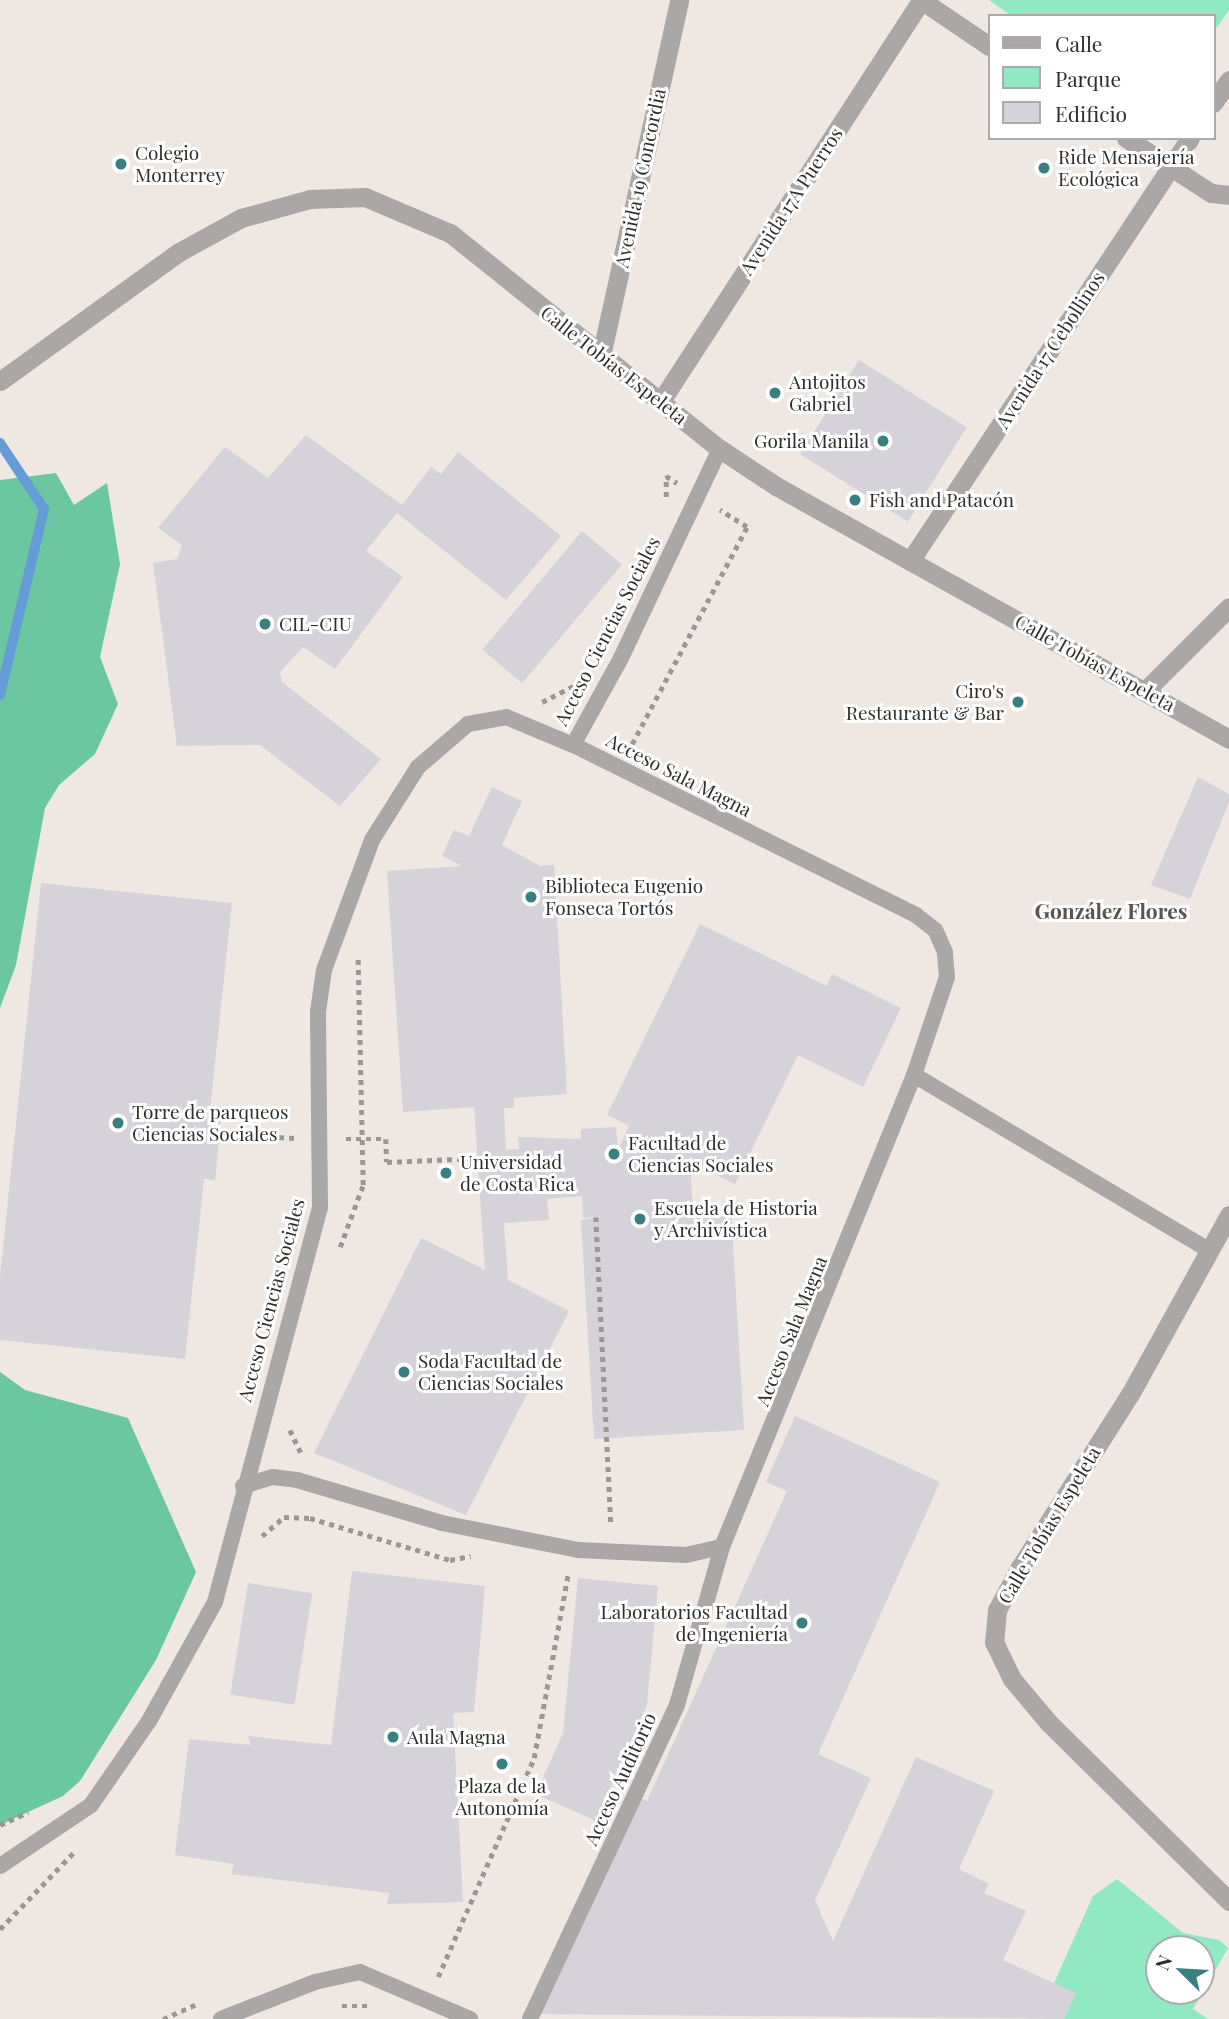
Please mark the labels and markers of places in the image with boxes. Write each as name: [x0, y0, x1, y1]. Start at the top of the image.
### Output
place label: Colegio Monterrey: [135, 142, 225, 186]
place label: Ride Mensajería Ecológica: [1058, 146, 1195, 190]
marker: Colegio Monterrey: [113, 156, 129, 172]
marker: Ride Mensajería Ecológica: [1036, 160, 1052, 176]
place label: Antojitos Gabriel: [789, 371, 866, 415]
marker: Antojitos Gabriel: [767, 385, 783, 401]
place label: Gorila Manila: [754, 430, 869, 452]
marker: Gorila Manila: [875, 433, 891, 449]
place label: Fish and Patacón: [869, 489, 1014, 511]
marker: Fish and Patacón: [847, 492, 863, 508]
place label: CIL-CIU: [279, 613, 352, 635]
marker: CIL-CIU: [257, 616, 273, 632]
place label: Ciro's Restaurante & Bar: [846, 680, 1004, 724]
marker: Ciro's Restaurante & Bar: [1010, 694, 1026, 710]
place label: Biblioteca Eugenio Fonseca Tortós: [545, 875, 703, 919]
marker: Biblioteca Eugenio Fonseca Tortós: [523, 889, 539, 905]
place label: Torre de parqueos Ciencias Sociales: [132, 1101, 288, 1145]
marker: Torre de parqueos Ciencias Sociales: [110, 1115, 126, 1131]
place label: Facultad de Ciencias Sociales: [628, 1132, 773, 1176]
marker: Facultad de Ciencias Sociales: [606, 1146, 622, 1162]
place label: Universidad de Costa Rica: [460, 1151, 575, 1195]
marker: Universidad de Costa Rica: [438, 1165, 454, 1181]
place label: Escuela de Historia y Archivística: [654, 1197, 818, 1241]
marker: Escuela de Historia y Archivística: [632, 1211, 648, 1227]
place label: Soda Facultad de Ciencias Sociales: [418, 1350, 563, 1394]
marker: Soda Facultad de Ciencias Sociales: [396, 1364, 412, 1380]
place label: Laboratorios Facultad de Ingeniería: [601, 1601, 788, 1645]
marker: Laboratorios Facultad de Ingeniería: [794, 1615, 810, 1631]
place label: Aula Magna: [407, 1726, 506, 1748]
marker: Aula Magna: [385, 1729, 401, 1745]
marker: Plaza de la Autonomía: [494, 1756, 510, 1772]
place label: Plaza de la Autonomía: [455, 1775, 549, 1819]

